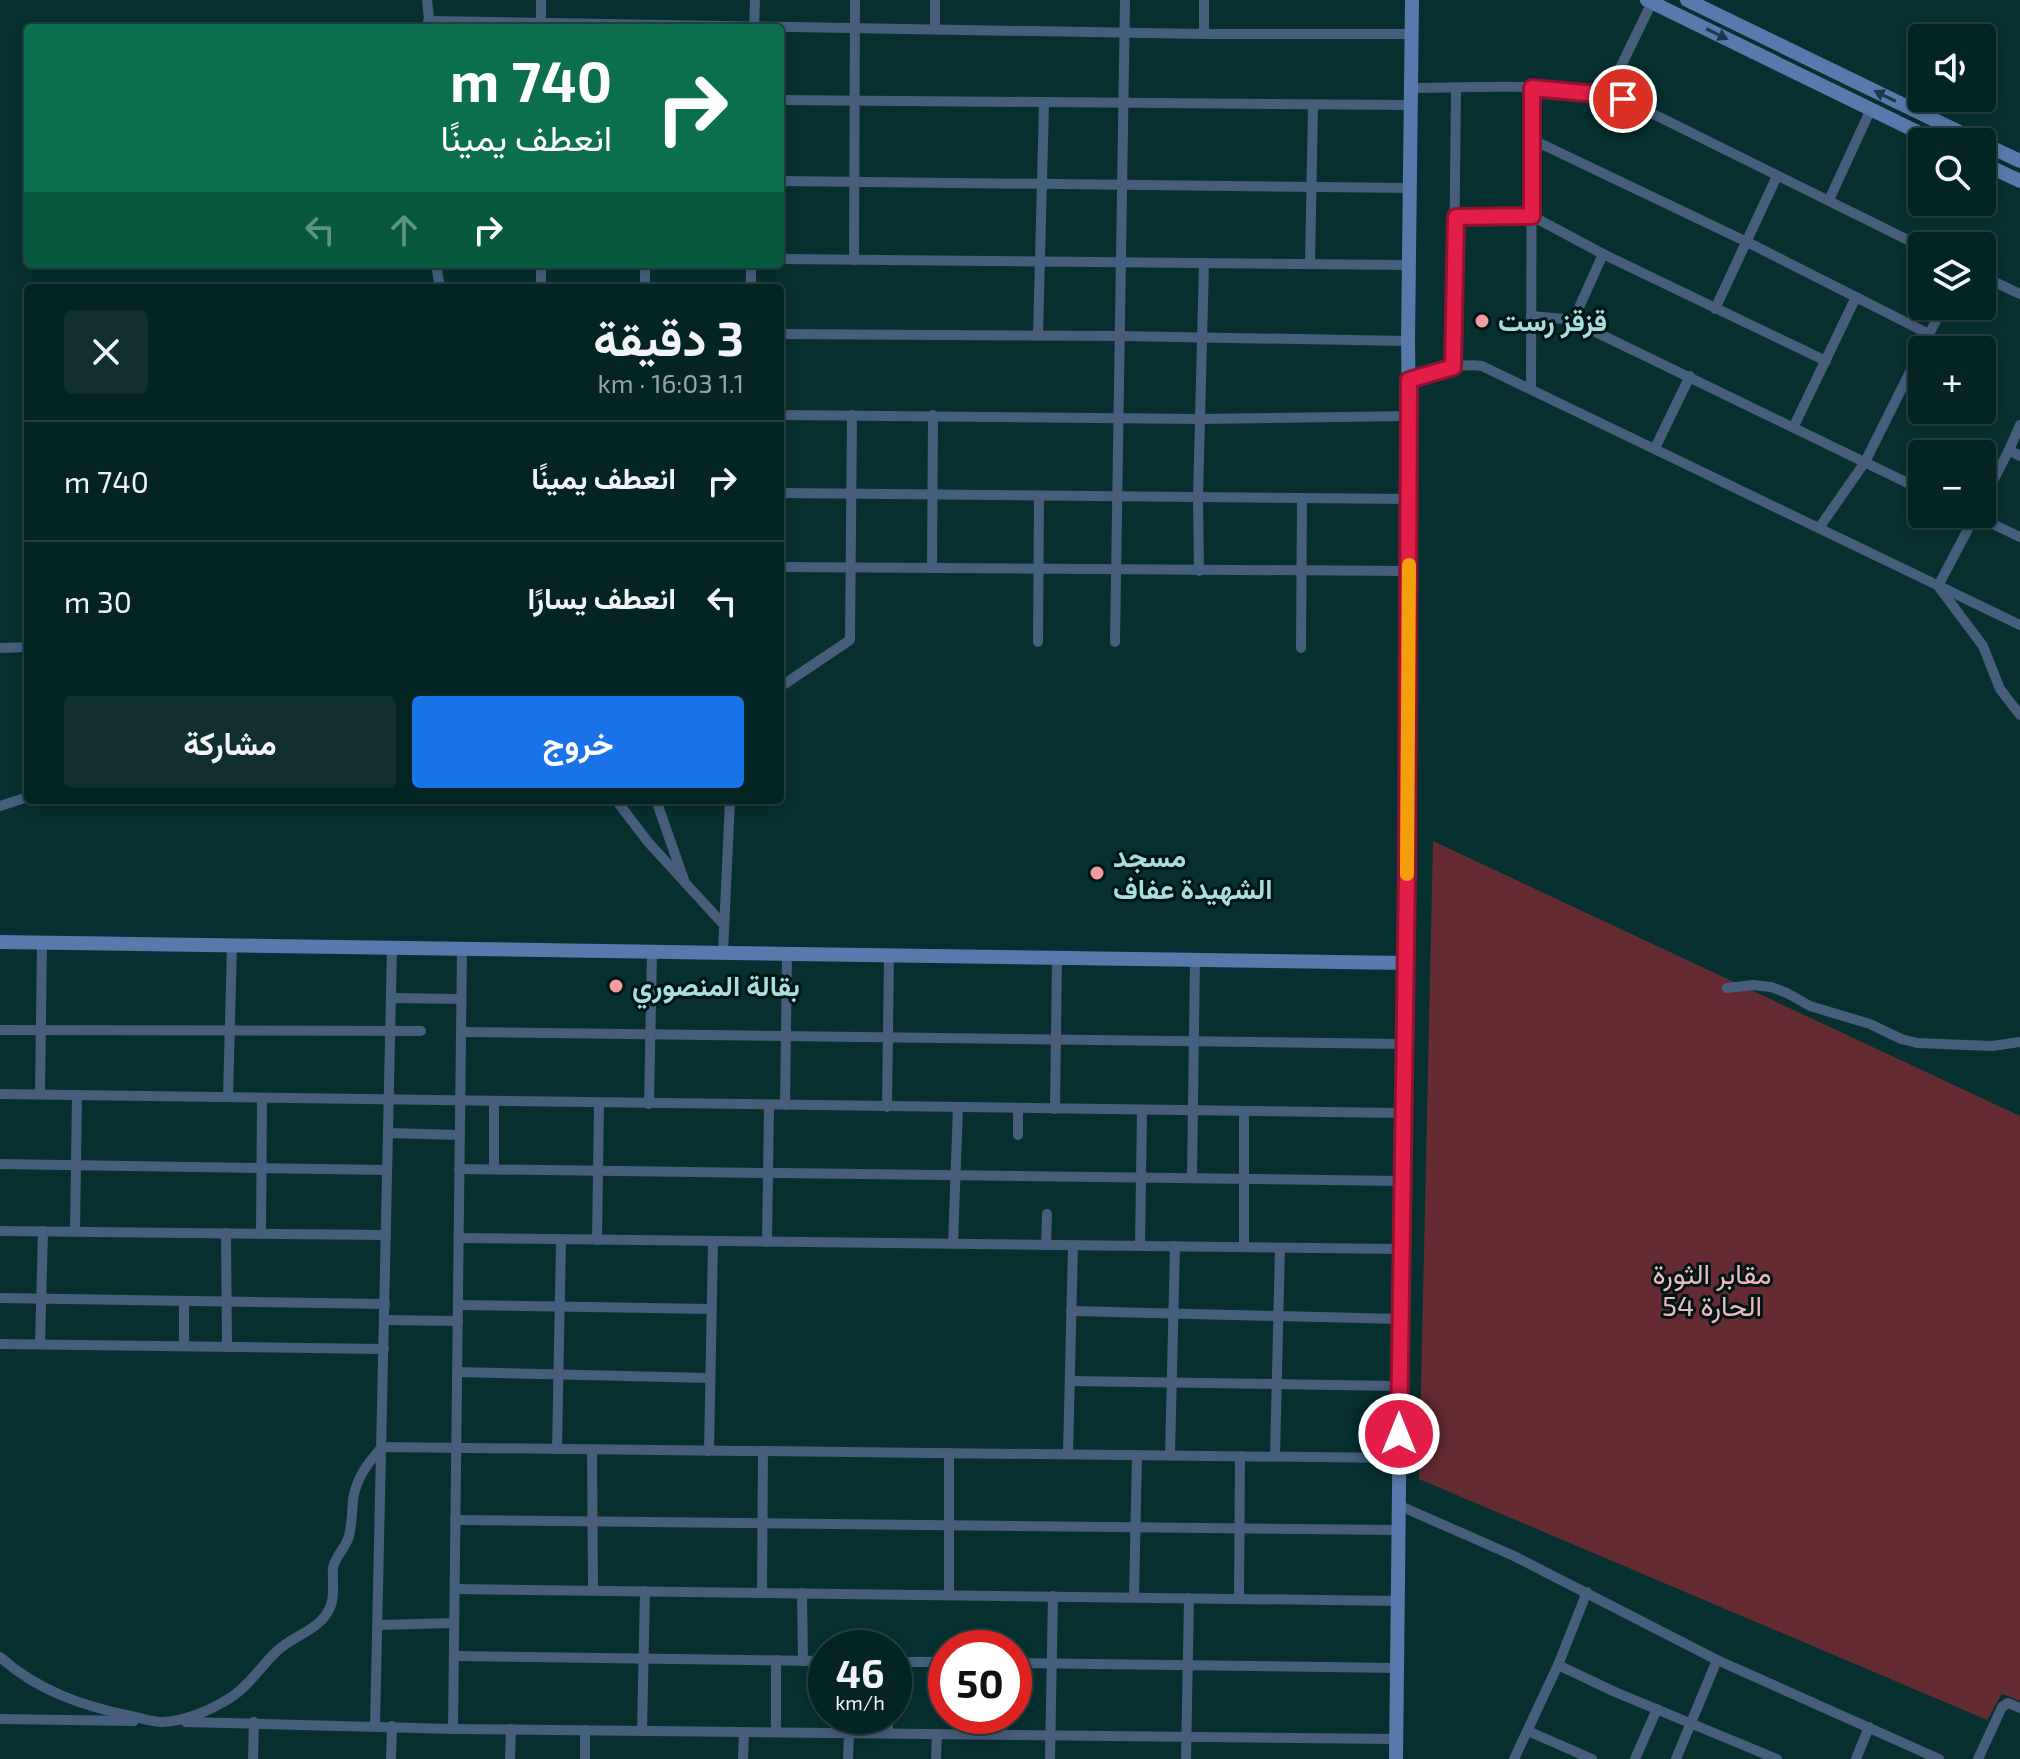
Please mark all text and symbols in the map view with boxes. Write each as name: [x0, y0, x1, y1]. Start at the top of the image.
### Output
map controls: [1908, 24, 1996, 528]
button: sound: [1908, 24, 1996, 112]
one-way arrow: [1706, 27, 1729, 41]
text: 740 m: [450, 46, 612, 113]
icon: right: [640, 56, 744, 160]
pin: [1589, 65, 1657, 133]
icon: arrive: [1601, 77, 1645, 121]
one-way arrow: [1873, 89, 1896, 103]
text: انعطف يمينًا: [441, 115, 612, 158]
button: search: [1908, 128, 1996, 216]
icon: left: [298, 208, 342, 252]
icon: ahead: [382, 208, 426, 252]
icon: right: [466, 208, 510, 252]
button: layers: [1908, 232, 1996, 320]
place label: قزقز رست: [1498, 303, 1607, 339]
text: 3 دقيقة: [593, 308, 744, 366]
button: close: [64, 310, 148, 394]
marker: قزقز رست: [1473, 312, 1491, 330]
button: +: [1908, 336, 1996, 424]
text: 1.1 km · 16:03: [597, 367, 744, 398]
button: −: [1908, 440, 1996, 528]
text: انعطف يمينًا: [531, 459, 676, 495]
icon: right: [700, 459, 744, 503]
text: 740 m: [64, 463, 149, 499]
text: انعطف يسارًا: [528, 579, 676, 615]
icon: left: [700, 579, 744, 623]
text: 30 m: [64, 583, 132, 619]
button: مشاركة: [64, 696, 396, 788]
button: خروج: [412, 696, 744, 788]
place label: مسجد الشهيدة عفاف: [1113, 839, 1273, 907]
marker: مسجد الشهيدة عفاف: [1088, 864, 1106, 882]
place label: بقالة المنصوري: [632, 968, 800, 1010]
marker: بقالة المنصوري: [607, 977, 625, 995]
park label: مقابر الثورة الحارة 54: [1653, 1256, 1772, 1324]
position arrow: [1357, 1392, 1441, 1476]
speed limit sign: 50: [928, 1630, 1032, 1734]
text: 46: [835, 1648, 885, 1696]
text: km/h: [835, 1690, 885, 1714]

